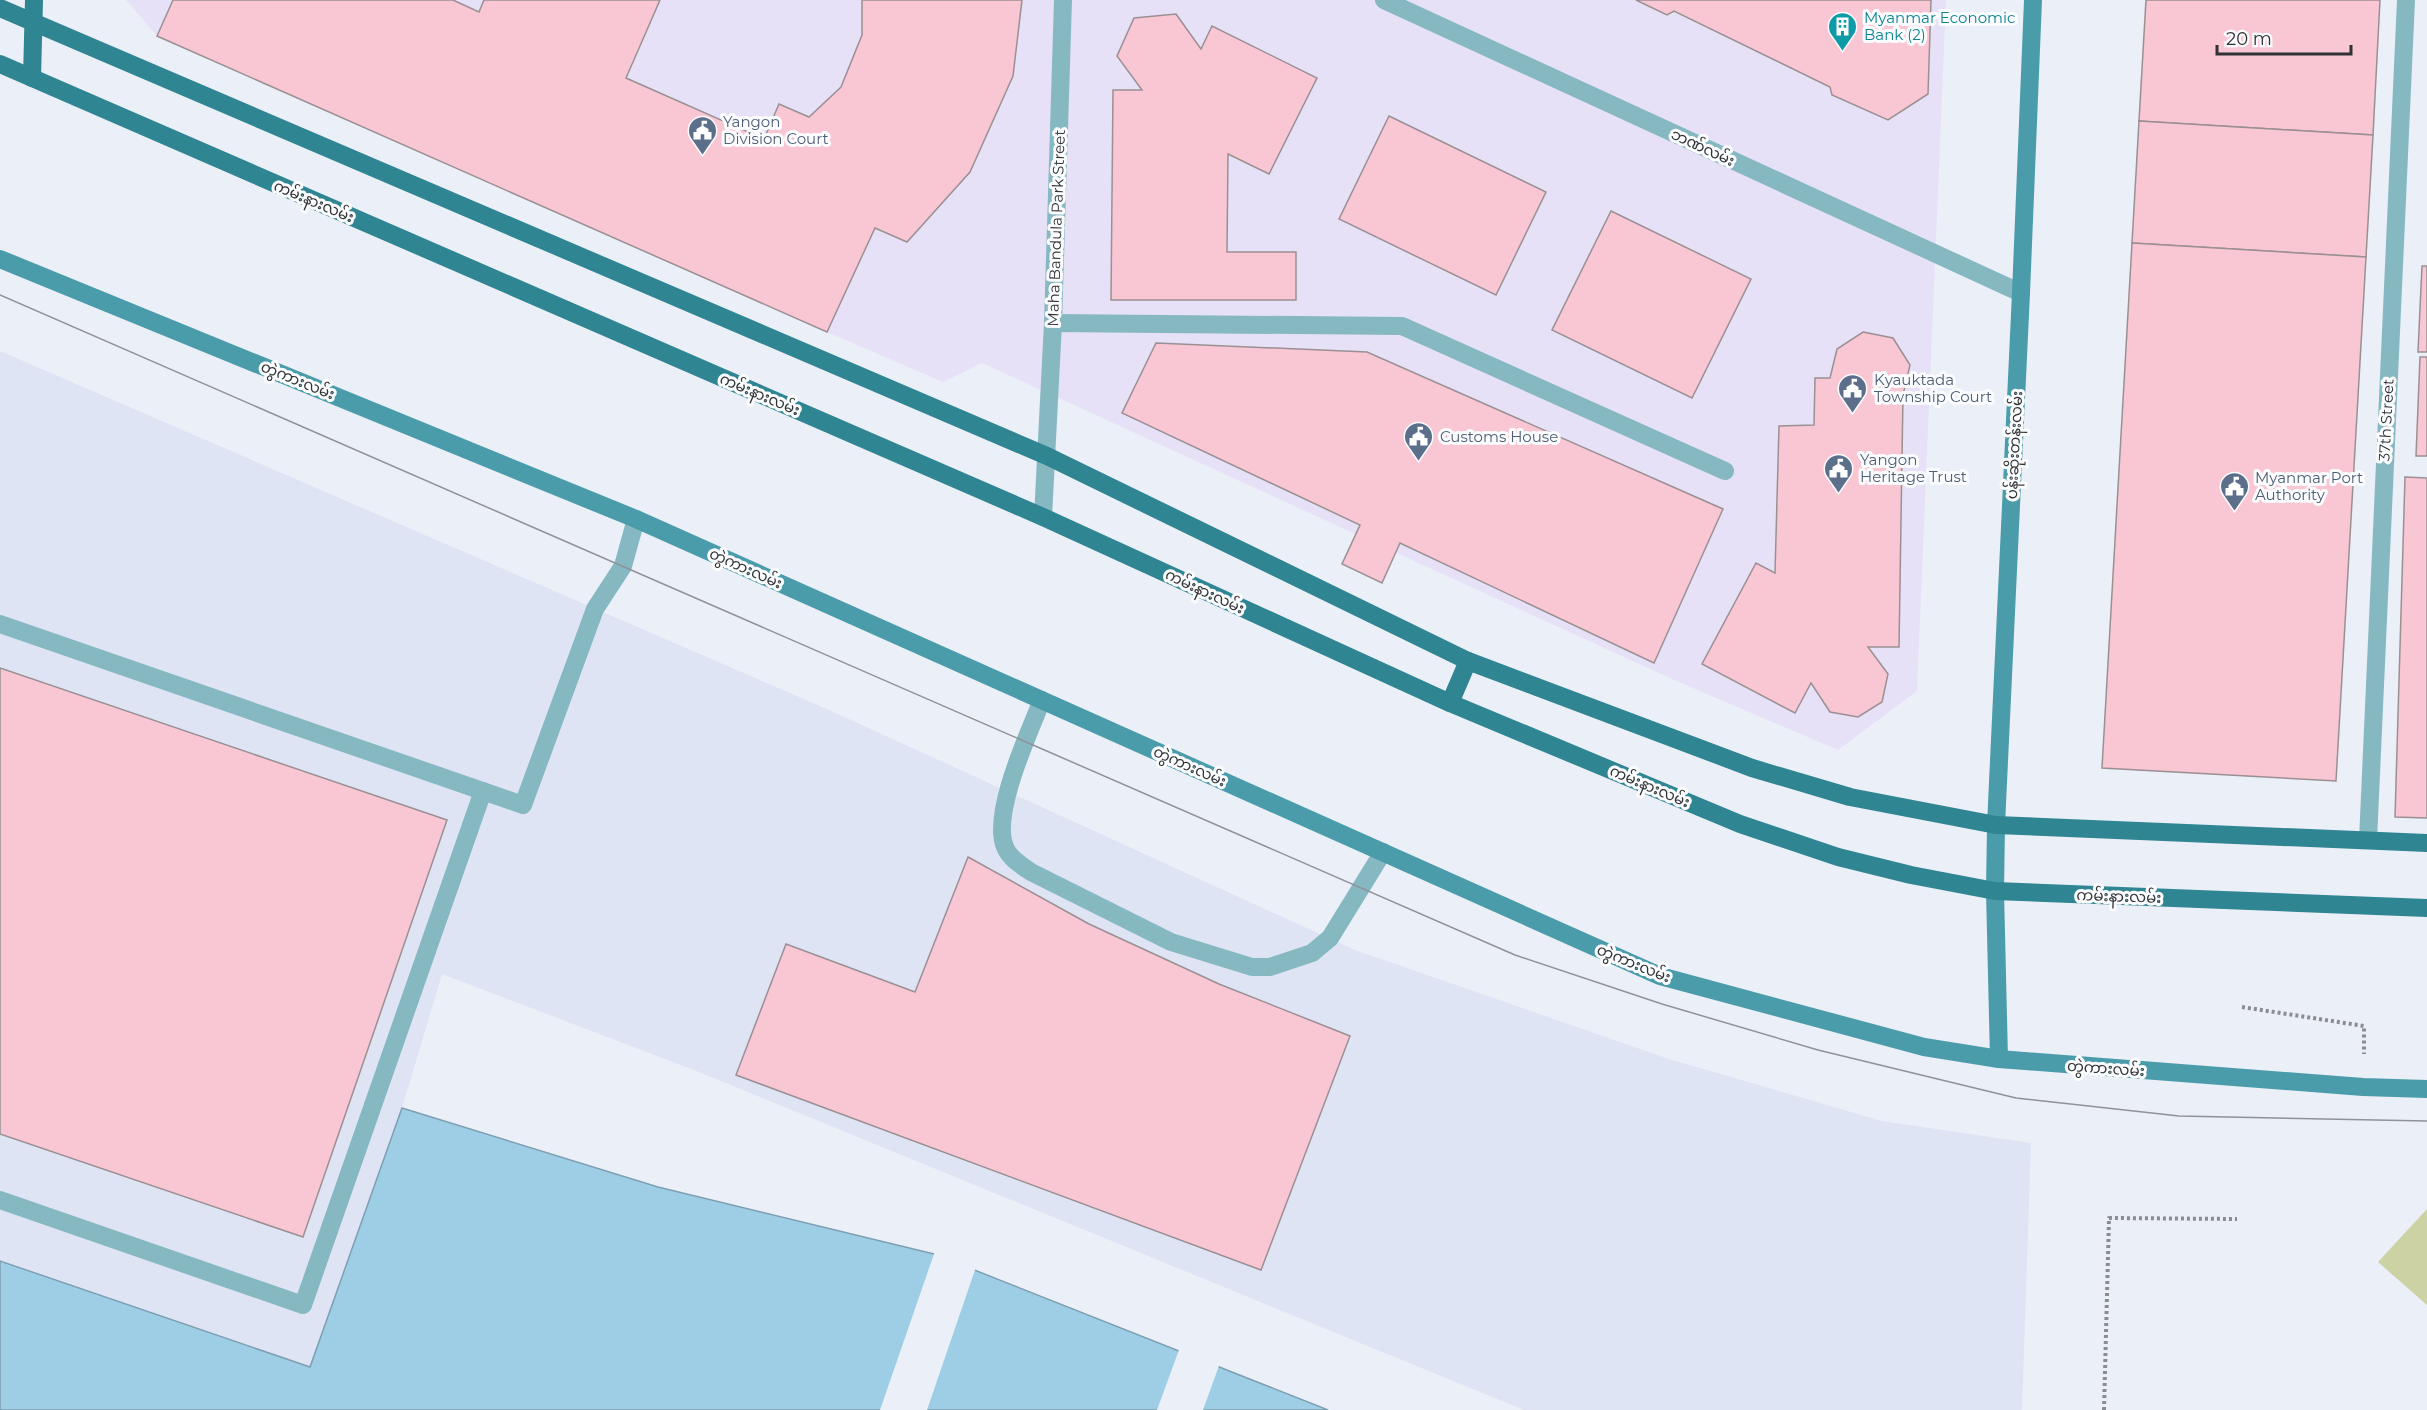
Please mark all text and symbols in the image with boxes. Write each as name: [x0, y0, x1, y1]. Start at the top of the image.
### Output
place label: Myanmar Economic Bank (2): [1864, 8, 2015, 44]
building icon: Myanmar Economic Bank (2): [1827, 10, 1859, 52]
scale bar: [2217, 18, 2350, 56]
text: 20 m: [2226, 28, 2272, 50]
place label: Yangon Division Court: [723, 112, 829, 148]
public building icon: Yangon Division Court: [686, 114, 718, 156]
street label: ဘဏ်လမ်း: [1668, 124, 1738, 170]
street label: Maha Bandula Park Street: [1043, 129, 1069, 327]
street label: ကမ်းနားလမ်း: [270, 176, 357, 229]
street label: တွဲကားလမ်း: [258, 357, 338, 405]
street label: ကမ်းနားလမ်း: [716, 369, 803, 422]
place label: Kyauktada Township Court: [1874, 370, 1992, 406]
public building icon: Kyauktada Township Court: [1837, 372, 1869, 414]
street label: 37th Street: [2374, 378, 2398, 462]
street label: ပန်းဆိုးတန်းလမ်း: [2002, 390, 2029, 500]
public building icon: Customs House: [1403, 420, 1435, 462]
place label: Customs House: [1440, 427, 1558, 446]
place label: Yangon Heritage Trust: [1860, 450, 1967, 486]
public building icon: Yangon Heritage Trust: [1823, 452, 1855, 494]
place label: Myanmar Port Authority: [2255, 468, 2363, 504]
public building icon: Myanmar Port Authority: [2218, 470, 2250, 512]
street label: တွဲကားလမ်း: [706, 543, 785, 594]
street label: ကမ်းနားလမ်း: [1161, 564, 1248, 620]
street label: တွဲကားလမ်း: [1150, 741, 1229, 792]
street label: ကမ်းနားလမ်း: [1606, 761, 1693, 814]
street label: ကမ်းနားလမ်း: [2076, 885, 2162, 910]
street label: တွဲကားလမ်း: [1594, 940, 1674, 988]
street label: တွဲကားလမ်း: [2066, 1056, 2146, 1082]

